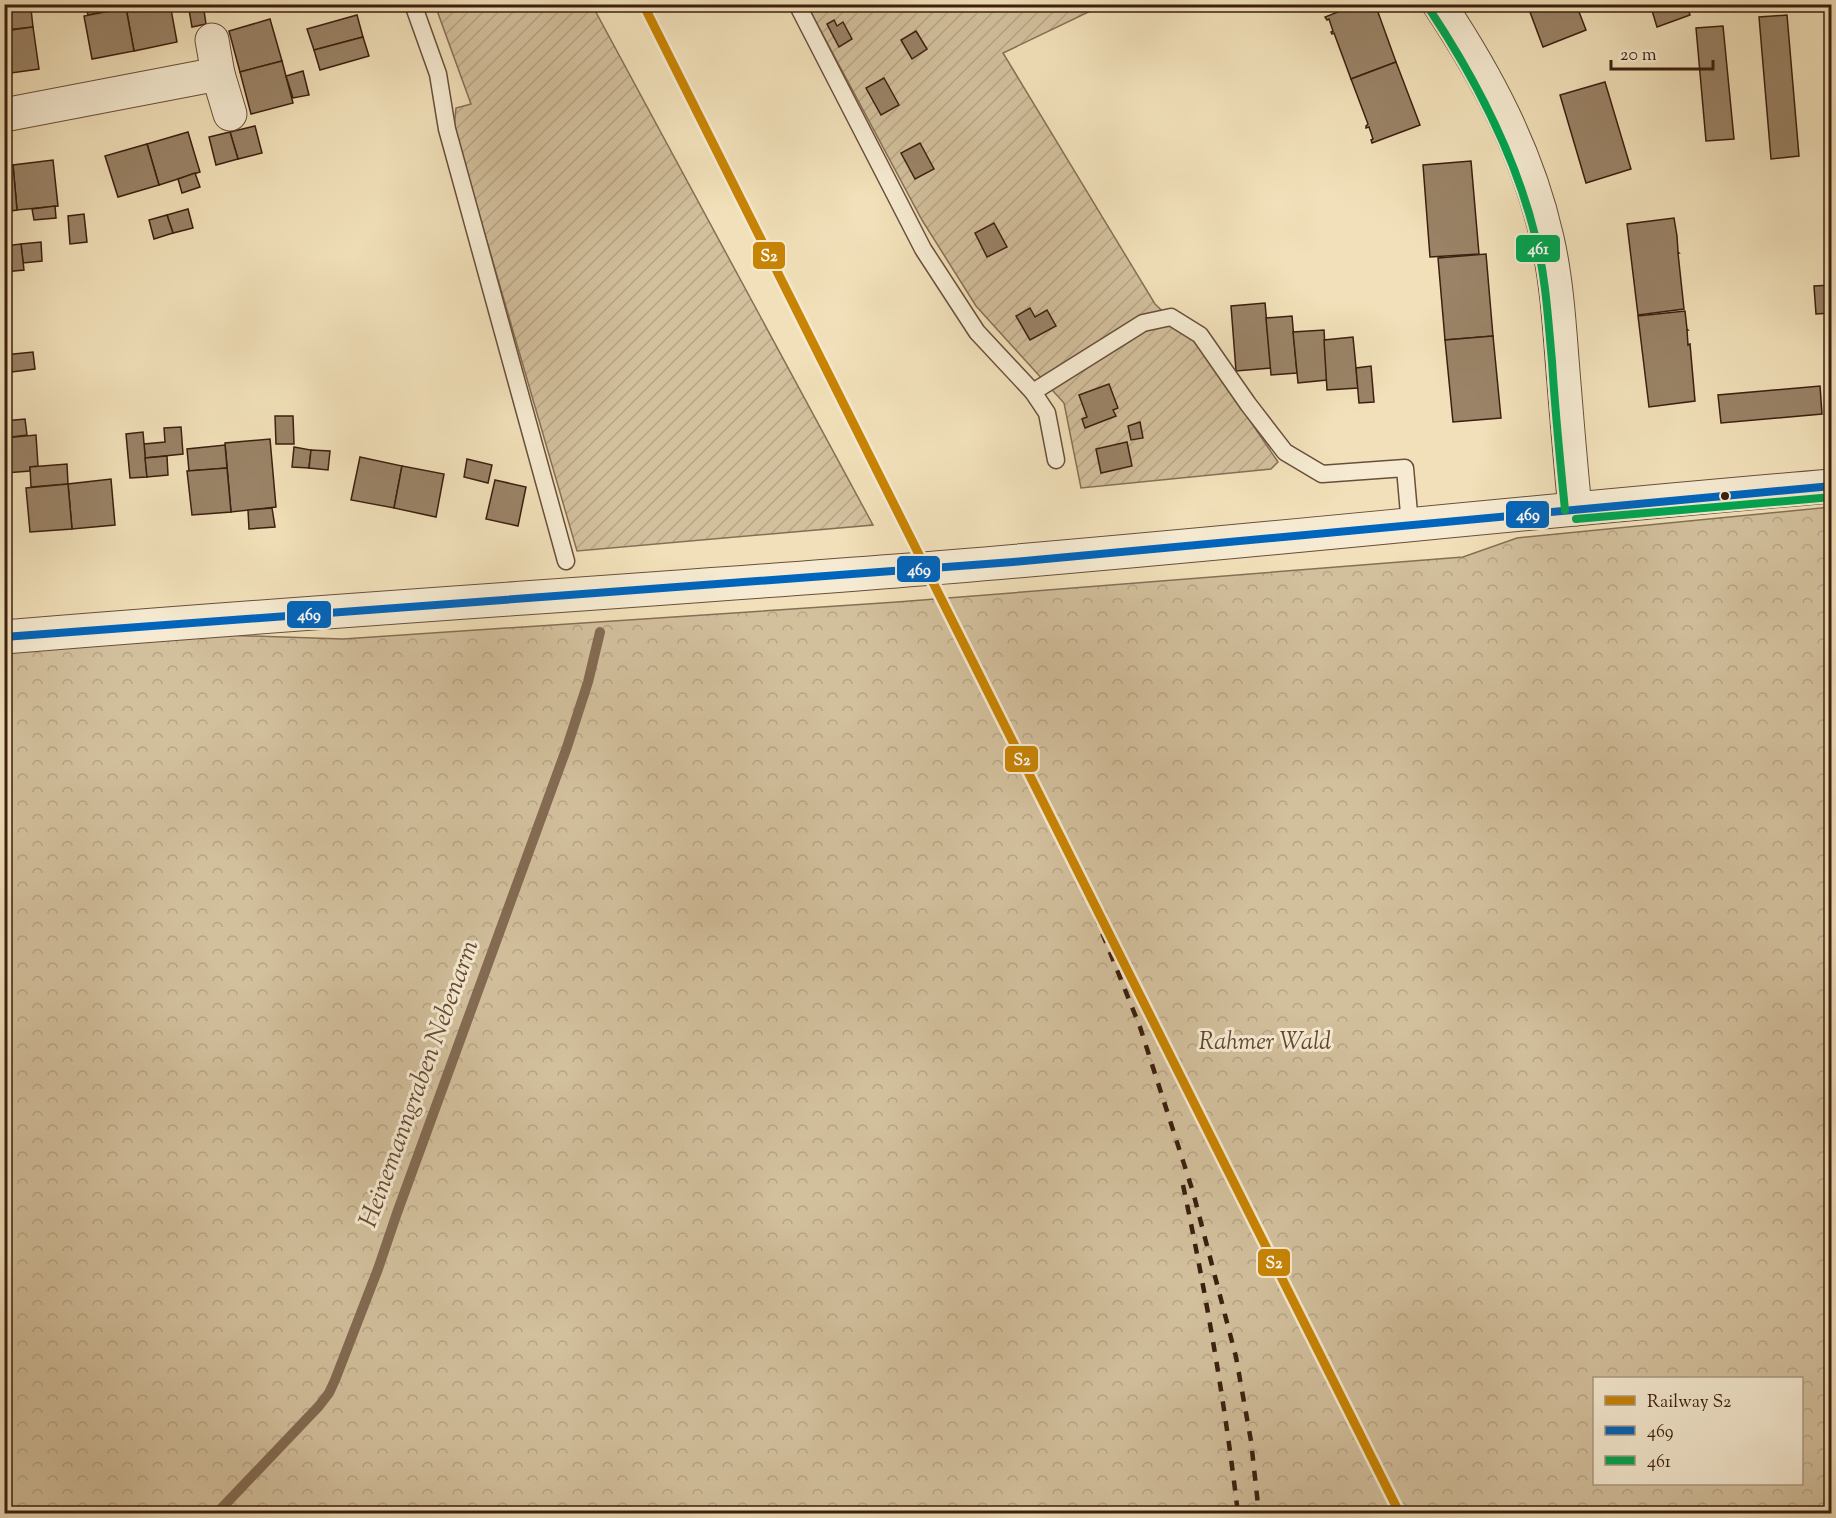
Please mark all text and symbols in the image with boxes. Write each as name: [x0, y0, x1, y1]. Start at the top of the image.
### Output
scale bar: [1611, 33, 1713, 71]
text: 20 m: [1620, 43, 1657, 69]
line badge: 461: [1515, 234, 1561, 263]
text: 461: [1526, 239, 1549, 262]
line badge: S2: [752, 241, 786, 270]
text: S2: [761, 246, 778, 269]
unlabelled marker: [1719, 490, 1731, 502]
line badge: 469: [1505, 500, 1550, 529]
text: 469: [1515, 505, 1540, 528]
line badge: 469: [896, 555, 941, 583]
text: 469: [906, 560, 931, 583]
line badge: 469: [286, 600, 332, 629]
text: 469: [296, 605, 321, 628]
line badge: S2: [1004, 745, 1039, 773]
text: S2: [1014, 750, 1031, 773]
water label: Heinemanngraben Nebenarm: [351, 935, 489, 1233]
park label: Rahmer Wald: [1199, 1026, 1331, 1060]
line badge: S2: [1257, 1248, 1291, 1277]
text: S2: [1266, 1253, 1283, 1276]
legend: [1593, 1377, 1803, 1485]
text: Railway S2: [1647, 1390, 1732, 1416]
text: 469: [1647, 1420, 1674, 1446]
text: 461: [1647, 1450, 1671, 1476]

